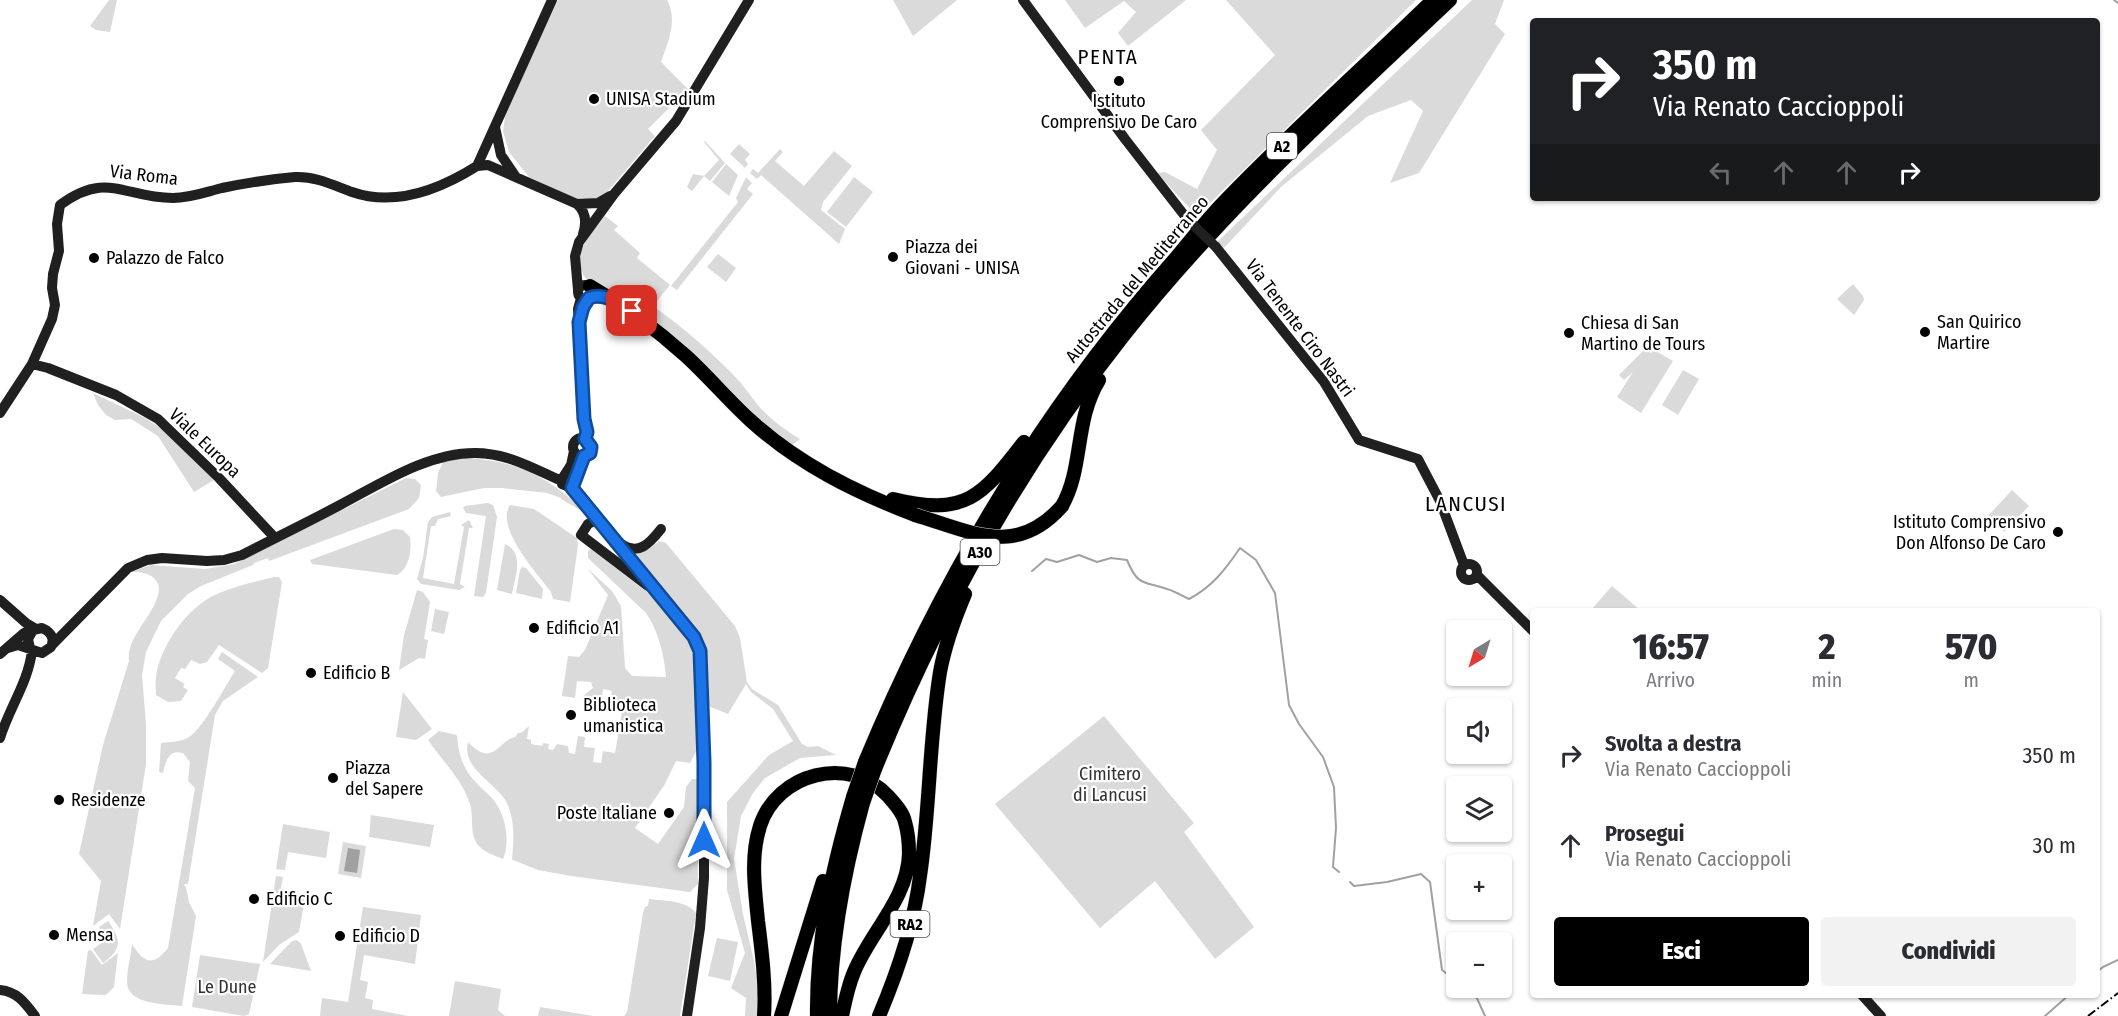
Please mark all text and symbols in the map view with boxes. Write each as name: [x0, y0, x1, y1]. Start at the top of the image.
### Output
text: 350 m: [1653, 40, 1757, 90]
icon: right: [1554, 42, 1632, 120]
district label: PENTA: [1078, 44, 1138, 70]
marker: Istituto Comprensivo De Caro: [1112, 74, 1126, 88]
place label: UNISA Stadium: [606, 88, 716, 110]
place label: Istituto Comprensivo De Caro: [1041, 90, 1197, 133]
text: Via Renato Caccioppoli: [1653, 91, 1904, 123]
marker: UNISA Stadium: [587, 92, 601, 106]
road number: A2: [1267, 133, 1297, 159]
icon: left: [1704, 156, 1737, 189]
icon: ahead: [1767, 156, 1800, 189]
icon: ahead: [1830, 156, 1863, 189]
icon: right: [1893, 156, 1926, 189]
street label: Via Roma: [109, 160, 179, 190]
street label: Autostrada del Mediterraneo: [1061, 191, 1213, 367]
place label: Piazza dei Giovani - UNISA: [905, 236, 1020, 279]
place label: Palazzo de Falco: [106, 247, 224, 269]
marker: Piazza dei Giovani - UNISA: [886, 250, 900, 264]
marker: Palazzo de Falco: [87, 251, 101, 265]
street label: Via Tenente Ciro Nastri: [1241, 255, 1359, 401]
pin: [606, 285, 657, 336]
icon: arrive: [615, 294, 648, 327]
place label: San Quirico Martire: [1937, 311, 2021, 354]
place label: Chiesa di San Martino de Tours: [1581, 312, 1706, 355]
marker: San Quirico Martire: [1918, 325, 1932, 339]
marker: Chiesa di San Martino de Tours: [1562, 326, 1576, 340]
street label: Viale Europa: [165, 403, 246, 483]
district label: LANCUSI: [1425, 491, 1507, 517]
place label: Istituto Comprensivo Don Alfonso De Caro: [1893, 511, 2046, 554]
marker: Istituto Comprensivo Don Alfonso De Caro: [2051, 525, 2065, 539]
road number: A30: [960, 539, 1000, 565]
place label: Edificio A1: [546, 617, 619, 639]
north arrow: [1446, 620, 1512, 686]
map controls: [1446, 620, 1512, 998]
marker: Edificio A1: [527, 621, 541, 635]
text: 16:57: [1633, 625, 1709, 669]
text: 2: [1818, 625, 1835, 669]
text: 570: [1945, 625, 1997, 669]
place label: Edificio B: [323, 662, 391, 684]
marker: Edificio B: [304, 666, 318, 680]
text: Arrivo: [1646, 668, 1695, 692]
text: min: [1811, 668, 1842, 692]
text: m: [1963, 668, 1979, 692]
place label: Biblioteca umanistica: [583, 694, 664, 737]
button: sound: [1446, 698, 1512, 764]
marker: Biblioteca umanistica: [564, 708, 578, 722]
text: Svolta a destra: [1605, 730, 1742, 757]
icon: right: [1554, 739, 1587, 772]
text: 350 m: [2022, 742, 2076, 769]
place label: Piazza del Sapere: [345, 757, 424, 800]
text: Via Renato Caccioppoli: [1605, 757, 1791, 781]
park label: Cimitero di Lancusi: [1073, 763, 1147, 806]
marker: Piazza del Sapere: [326, 771, 340, 785]
button: layers: [1446, 776, 1512, 842]
place label: Residenze: [71, 789, 146, 811]
marker: Residenze: [52, 793, 66, 807]
place label: Poste Italiane: [557, 802, 657, 824]
marker: Poste Italiane: [662, 806, 676, 820]
position arrow: [672, 808, 736, 872]
text: Prosegui: [1605, 820, 1684, 847]
icon: ahead: [1554, 829, 1587, 862]
text: 30 m: [2033, 832, 2076, 859]
text: Via Renato Caccioppoli: [1605, 847, 1791, 871]
button: +: [1446, 854, 1512, 920]
place label: Edificio C: [266, 888, 333, 910]
marker: Edificio C: [247, 892, 261, 906]
road number: RA2: [890, 911, 930, 937]
button: Esci: [1554, 917, 1809, 986]
button: Condividi: [1821, 917, 2076, 986]
place label: Mensa: [66, 924, 114, 946]
place label: Edificio D: [352, 925, 420, 947]
marker: Mensa: [47, 928, 61, 942]
marker: Edificio D: [333, 929, 347, 943]
button: −: [1446, 932, 1512, 998]
park label: Le Dune: [198, 976, 257, 998]

